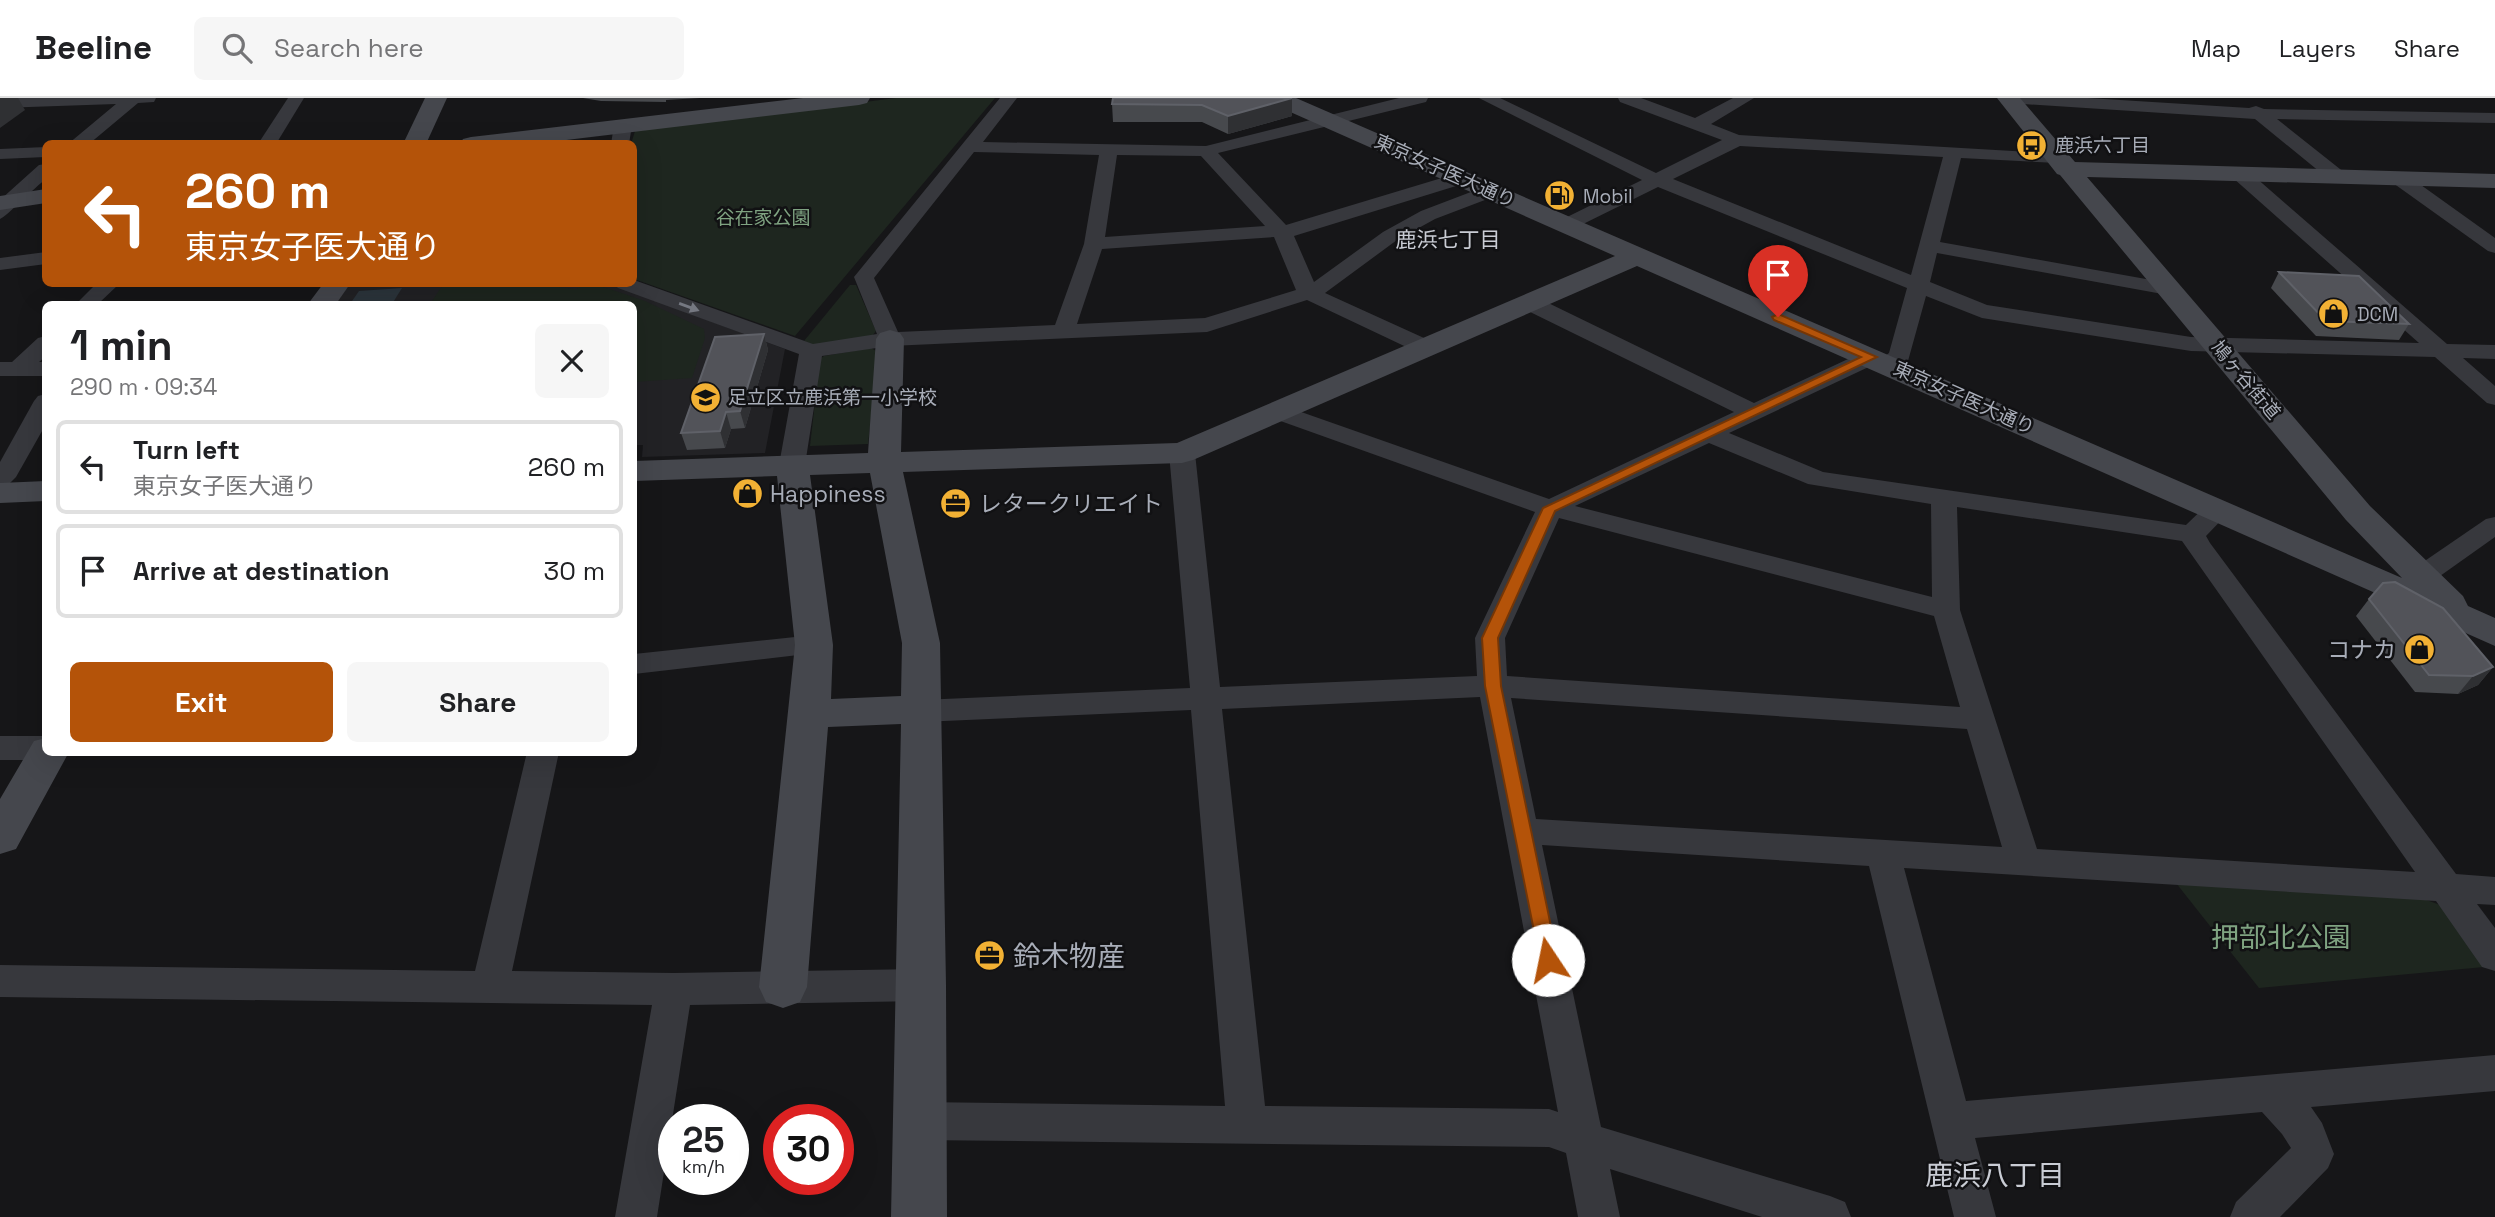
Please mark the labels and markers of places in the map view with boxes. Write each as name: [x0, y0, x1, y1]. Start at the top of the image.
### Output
bus stop icon: 鹿浜六丁目: [2015, 128, 2049, 162]
place label: 鹿浜六丁目: [2055, 133, 2150, 158]
fuel station icon: Mobil: [1543, 179, 1577, 213]
place label: Mobil: [1583, 184, 1633, 209]
pin: [1748, 245, 1808, 317]
shop icon: DCM: [2317, 297, 2351, 331]
place label: DCM: [2357, 302, 2398, 327]
school or university icon: 足立区立鹿浜第一小学校: [688, 380, 722, 414]
place label: 足立区立鹿浜第一小学校: [728, 385, 937, 410]
shop icon: Happiness: [730, 477, 764, 511]
place label: Happiness: [770, 479, 886, 509]
office icon: レタークリエイト: [939, 487, 973, 521]
place label: レタークリエイト: [979, 489, 1163, 519]
shop icon: コナカ: [2402, 633, 2436, 667]
place label: コナカ: [2327, 635, 2396, 665]
place label: 鈴木物産: [1013, 938, 1125, 974]
office icon: 鈴木物産: [973, 939, 1007, 973]

